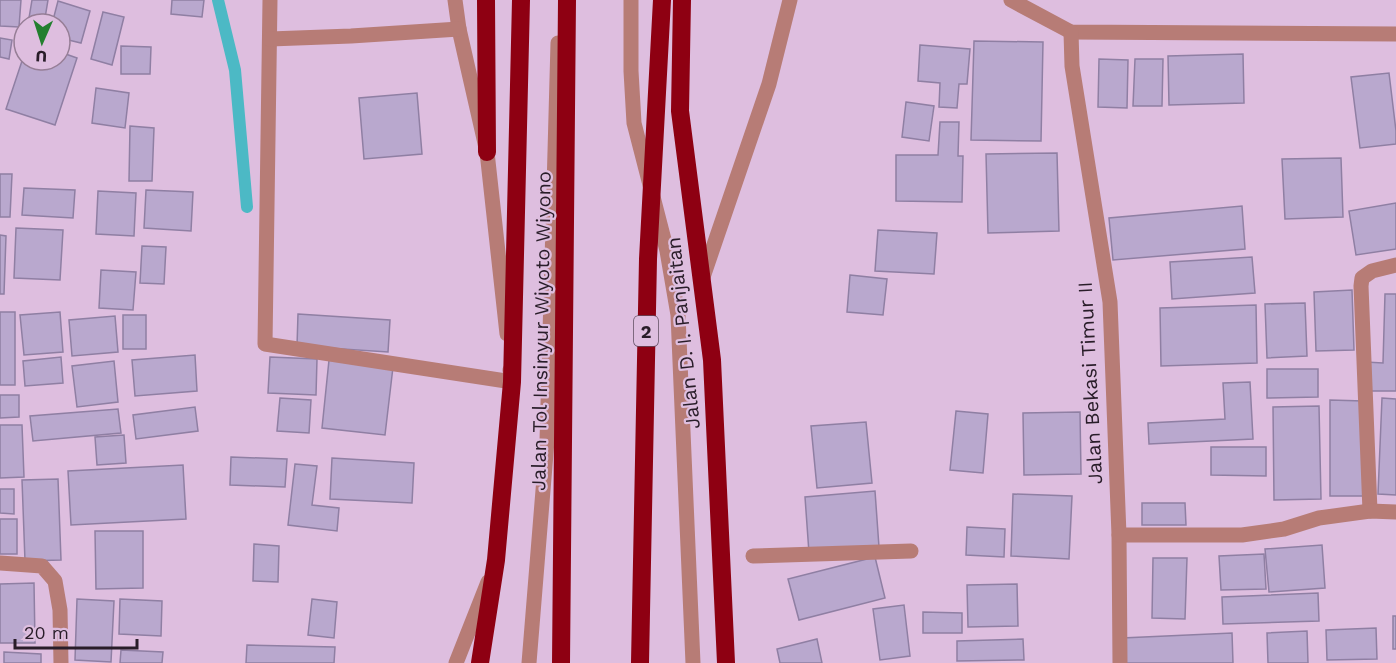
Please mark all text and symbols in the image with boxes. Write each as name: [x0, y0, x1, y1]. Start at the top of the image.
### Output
north arrow: [12, 12, 72, 72]
text: U: [35, 47, 47, 66]
street label: Jalan Tol Insinyur Wiyoto Wiyono: [526, 171, 556, 491]
street label: Jalan D. I. Panjaitan: [661, 236, 705, 430]
street label: Jalan Bekasi Timur II: [1073, 281, 1107, 485]
road number: 2: [634, 316, 658, 346]
scale bar: [15, 612, 136, 650]
text: 20 m: [24, 622, 69, 643]

